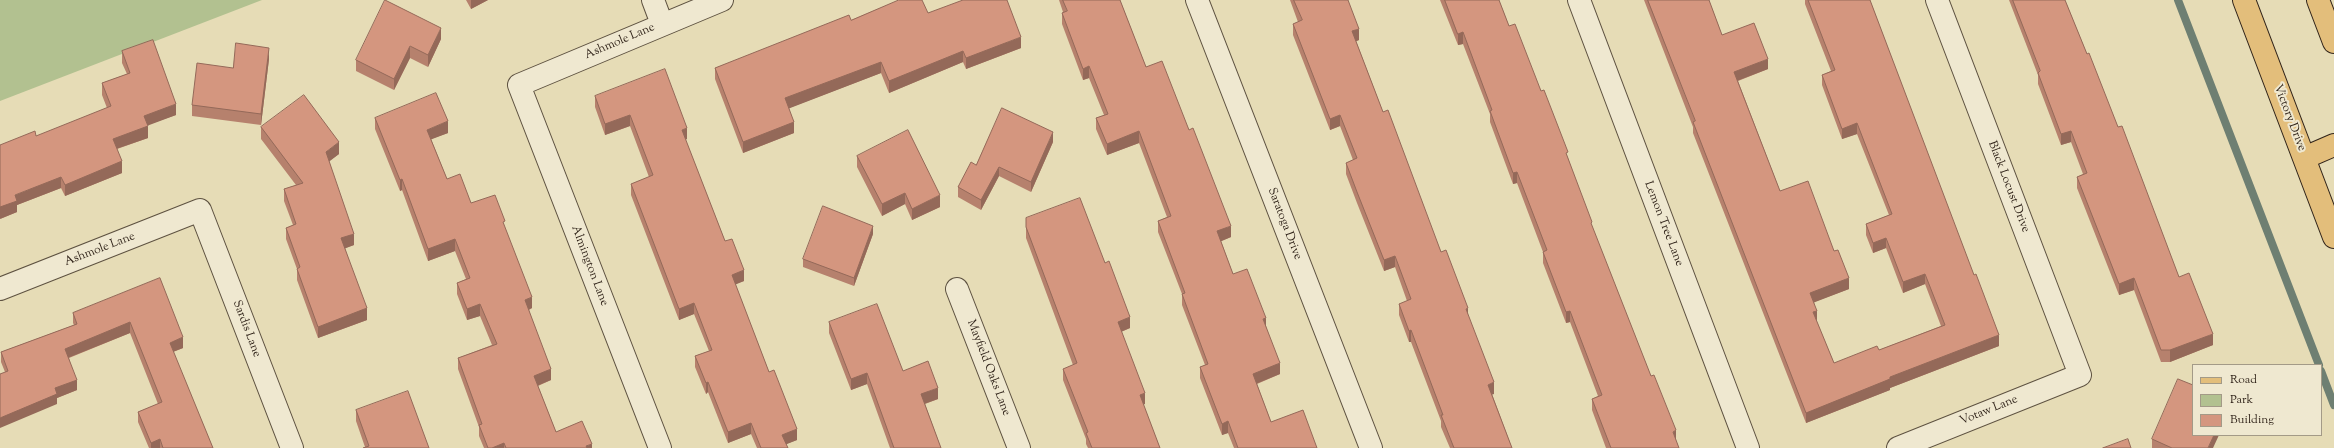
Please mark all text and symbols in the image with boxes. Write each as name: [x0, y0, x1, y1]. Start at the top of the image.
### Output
street label: Ashmole Lane: [583, 21, 657, 63]
street label: Victory Drive: [2270, 83, 2308, 153]
street label: Black Locust Drive: [1984, 139, 2032, 235]
street label: Lemon Tree Lane: [1640, 180, 1686, 268]
street label: Saratoga Drive: [1264, 186, 1304, 262]
street label: Almington Lane: [567, 224, 611, 308]
street label: Ashmole Lane: [63, 230, 137, 270]
street label: Sardis Lane: [229, 299, 263, 359]
street label: Mayfield Oaks Lane: [963, 318, 1013, 418]
legend: [2192, 364, 2322, 436]
text: Road: [2230, 371, 2257, 389]
text: Park: [2230, 391, 2253, 409]
street label: Votaw Lane: [1958, 393, 2020, 429]
text: Building: [2230, 411, 2274, 429]

